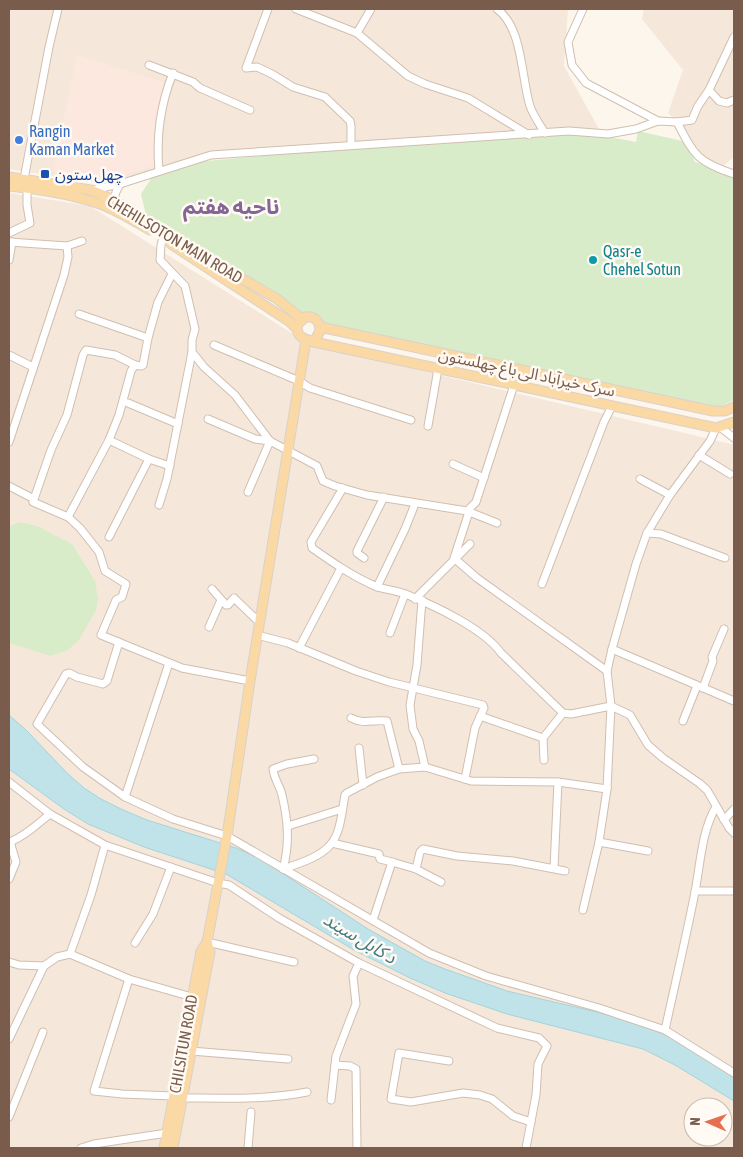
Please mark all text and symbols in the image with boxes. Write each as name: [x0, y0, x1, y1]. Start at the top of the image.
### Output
place label: Rangin Kaman Market: [29, 122, 115, 158]
marker: Rangin Kaman Market: [13, 134, 25, 146]
place label: چهل ستون: [55, 165, 123, 185]
marker: چهل ستون: [39, 168, 51, 180]
street label: CHEHILSOTON MAIN ROAD: [104, 191, 246, 287]
district label: ناحیه هفتم: [183, 194, 279, 222]
place label: Qasr-e Chehel Sotun: [603, 242, 681, 278]
marker: Qasr-e Chehel Sotun: [587, 254, 599, 266]
street label: سرک خیرآباد الی باغ چهلستون: [436, 344, 617, 403]
water label: د کابل سيند: [319, 908, 400, 969]
street label: CHILSITUN ROAD: [165, 993, 201, 1095]
north arrow: [683, 1097, 733, 1147]
text: N: [687, 1117, 703, 1126]

